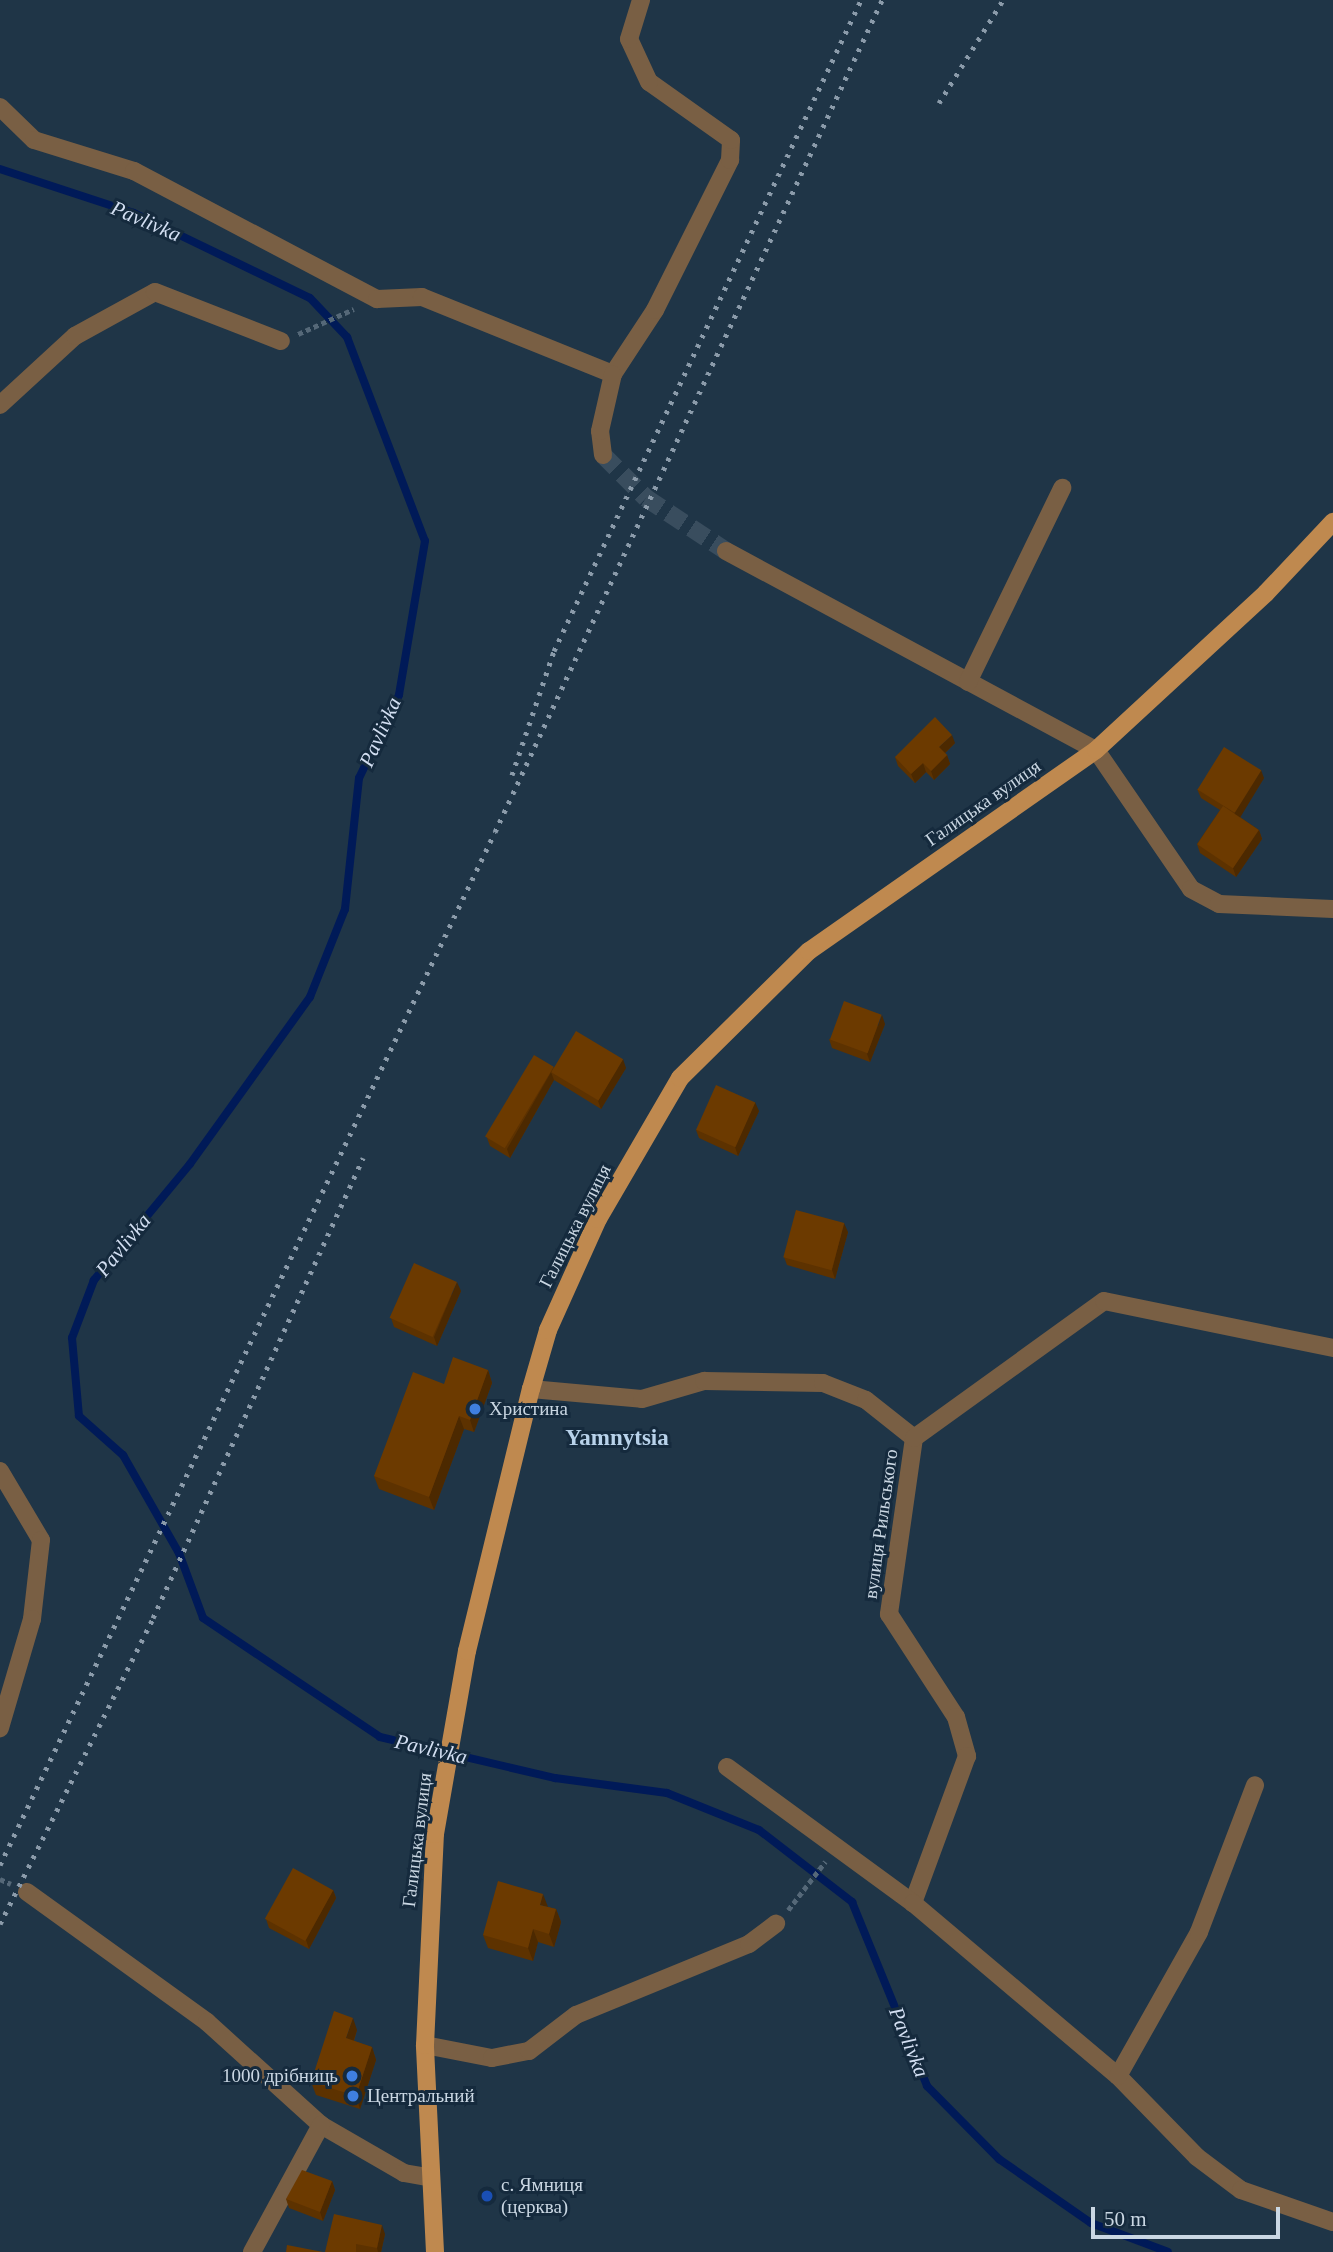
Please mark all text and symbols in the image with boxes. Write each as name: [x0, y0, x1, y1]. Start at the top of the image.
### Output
water label: Pavlivka: [107, 195, 185, 247]
water label: Pavlivka: [354, 693, 406, 771]
street label: Галицька вулиця: [921, 755, 1045, 851]
street label: Галицька вулиця: [534, 1161, 616, 1291]
water label: Pavlivka: [90, 1209, 156, 1281]
place label: Христина: [489, 1398, 568, 1420]
marker: Христина: [467, 1401, 483, 1417]
district label: Yamnytsia: [565, 1424, 669, 1452]
street label: вулиця Рильського: [859, 1448, 903, 1600]
water label: Pavlivka: [392, 1728, 470, 1770]
street label: Галицька вулиця: [397, 1771, 437, 1909]
water label: Pavlivka: [884, 2003, 934, 2081]
place label: 1000 дрібниць: [222, 2065, 338, 2087]
marker: 1000 дрібниць: [344, 2068, 360, 2084]
place label: Центральний: [367, 2085, 475, 2107]
marker: Центральний: [345, 2088, 361, 2104]
place label: с. Ямниця (церква): [501, 2174, 583, 2218]
marker: с. Ямниця (церква): [479, 2188, 495, 2204]
scale bar: [1095, 2192, 1284, 2236]
text: 50 m: [1104, 2207, 1147, 2231]

